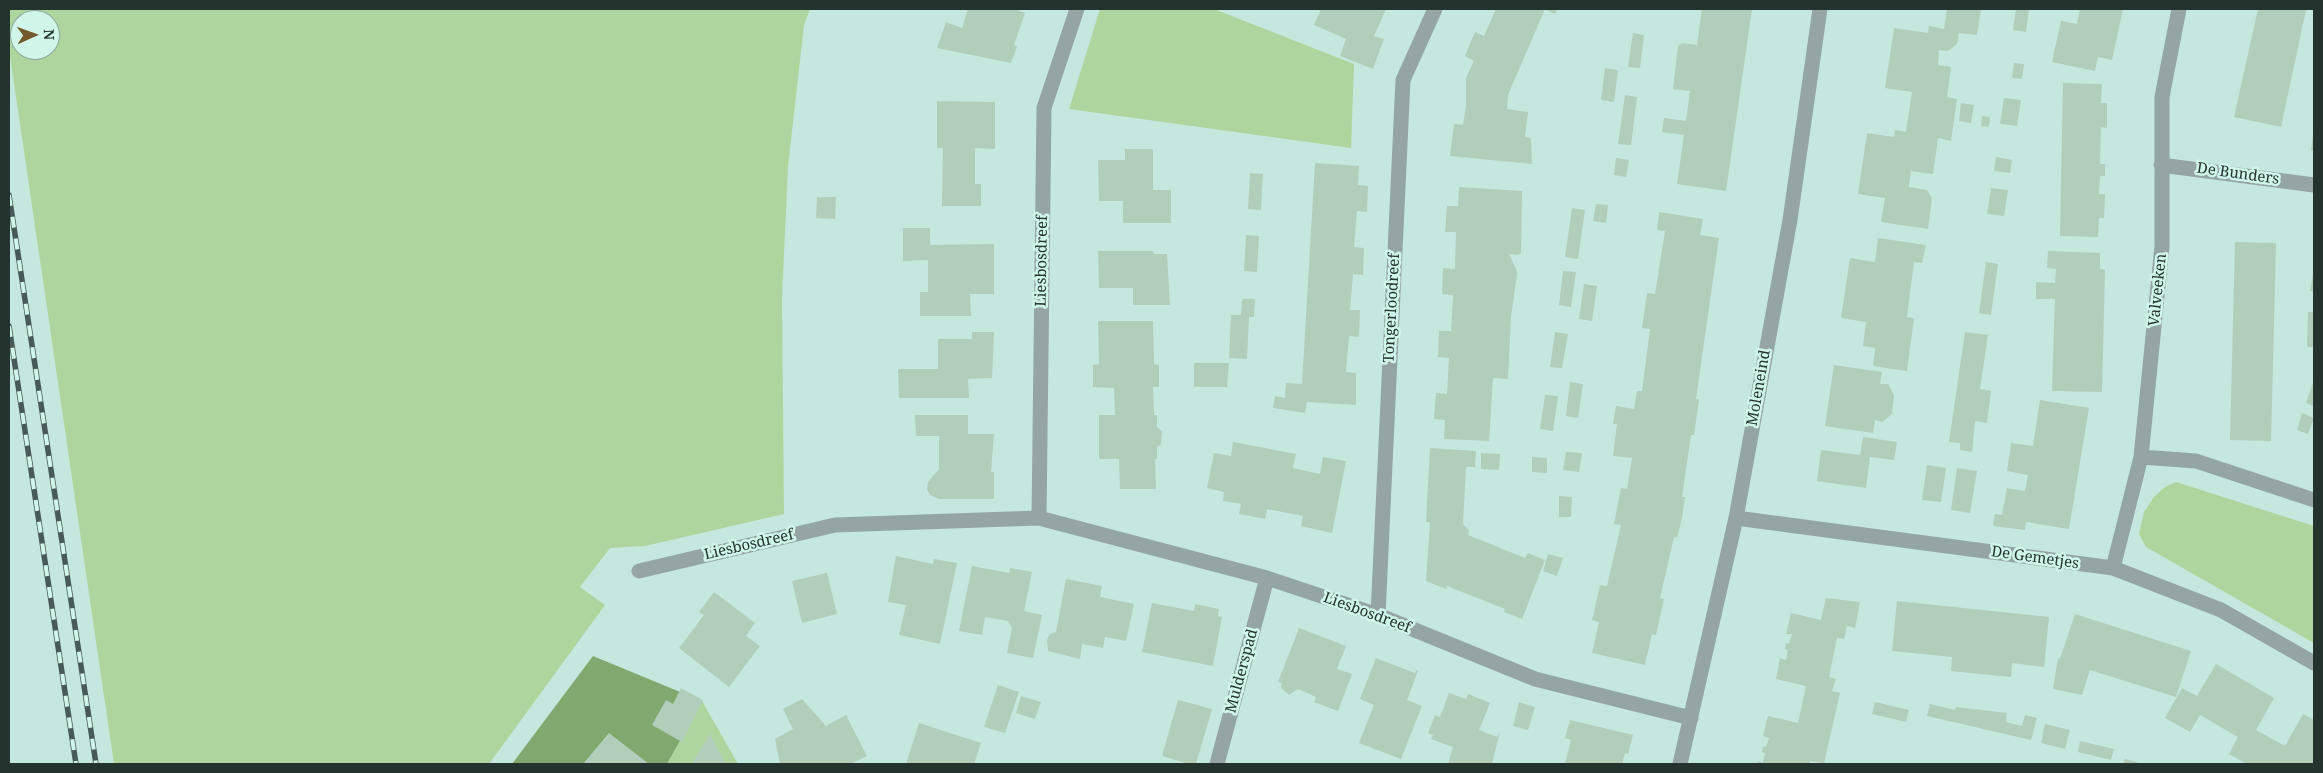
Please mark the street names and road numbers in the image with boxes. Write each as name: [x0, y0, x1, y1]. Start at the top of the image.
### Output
street label: De Bunders: [2196, 159, 2280, 189]
street label: Liesbosdreef: [1032, 215, 1052, 307]
street label: Tongerloodreef: [1380, 253, 1404, 363]
street label: Valveeken: [2145, 253, 2171, 327]
street label: Moleneind: [1743, 349, 1775, 427]
street label: Liesbosdreef: [702, 526, 796, 564]
street label: De Gemetjes: [1990, 543, 2080, 573]
street label: Liesbosdreef: [1321, 589, 1413, 637]
street label: Mulderspad: [1222, 627, 1262, 715]

